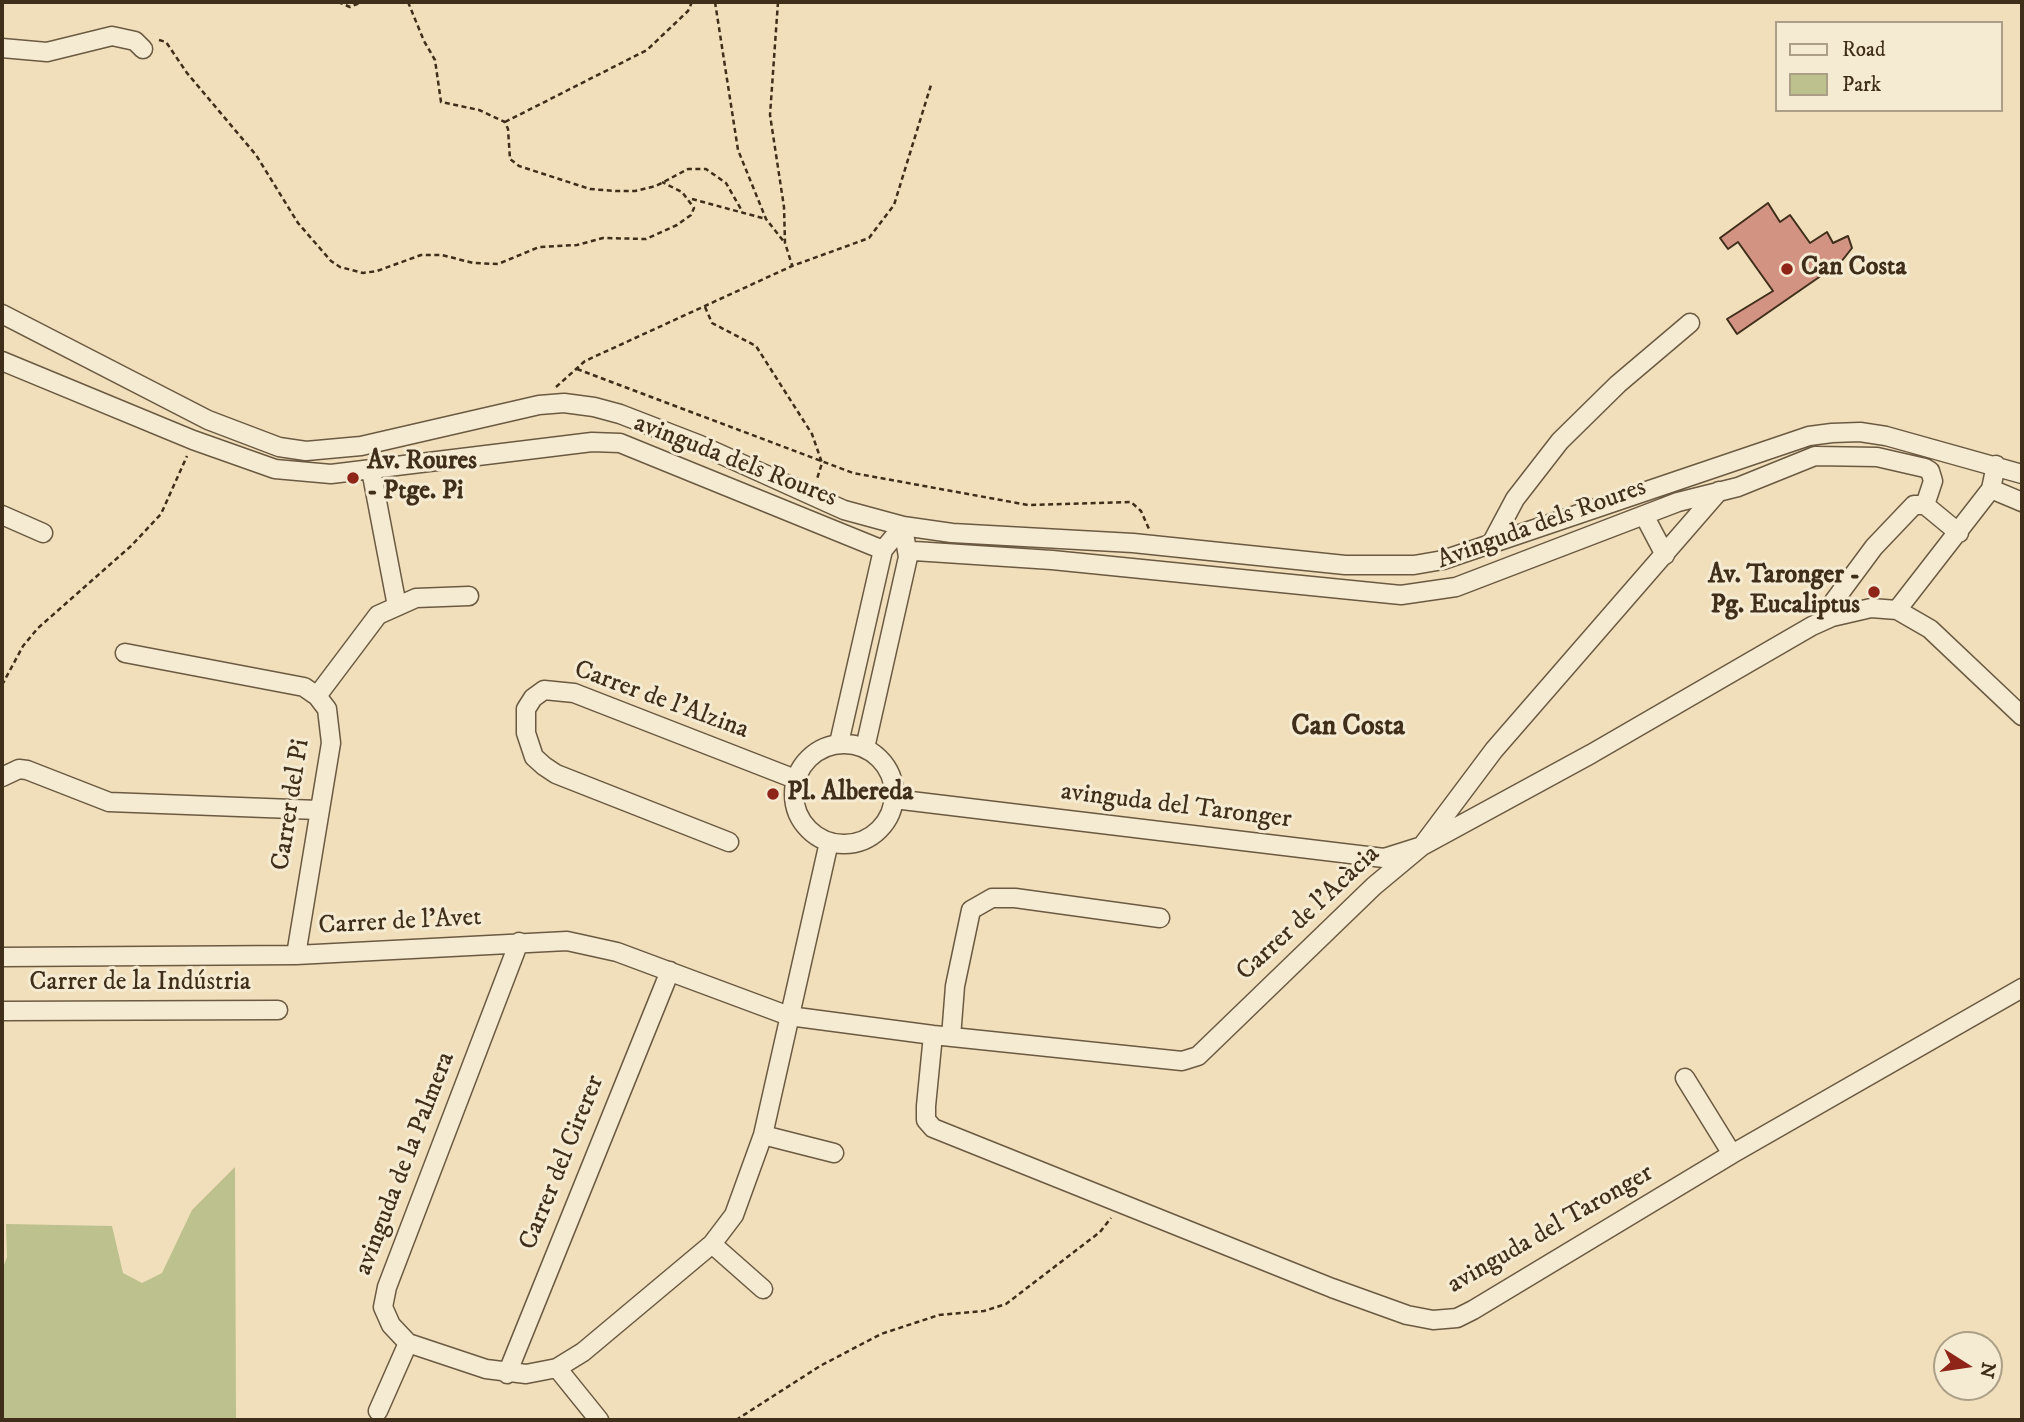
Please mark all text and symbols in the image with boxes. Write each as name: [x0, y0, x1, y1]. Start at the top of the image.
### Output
legend: [1776, 21, 2003, 112]
text: Road: [1842, 37, 1886, 63]
text: Park: [1842, 72, 1881, 98]
place label: Can Costa: [1801, 253, 1906, 285]
marker: Can Costa: [1779, 261, 1795, 277]
street label: avinguda dels Roures: [629, 409, 841, 515]
place label: Av. Roures - Ptge. Pi: [367, 447, 477, 508]
marker: Av. Roures - Ptge. Pi: [345, 470, 361, 486]
street label: Avinguda dels Roures: [1433, 473, 1651, 577]
place label: Av. Taronger - Pg. Eucaliptus: [1708, 561, 1860, 622]
marker: Av. Taronger - Pg. Eucaliptus: [1866, 584, 1882, 600]
street label: Carrer de l'Alzina: [569, 655, 753, 747]
district label: Can Costa: [1291, 711, 1405, 745]
street label: Carrer del Pi: [266, 737, 318, 873]
street label: avinguda del Taronger: [1059, 777, 1293, 837]
place label: Pl. Albereda: [787, 778, 913, 810]
marker: Pl. Albereda: [765, 786, 781, 802]
street label: Carrer de l'Acàcia: [1231, 840, 1387, 988]
street label: Carrer de l'Avet: [318, 903, 482, 943]
street label: Carrer de la Indústria: [29, 968, 251, 1000]
street label: avinguda de la Palmera: [349, 1048, 463, 1280]
street label: Carrer del Cirerer: [514, 1071, 612, 1255]
street label: avinguda del Taronger: [1443, 1158, 1659, 1302]
north arrow: [1933, 1331, 2003, 1401]
text: N: [1974, 1360, 2000, 1380]

